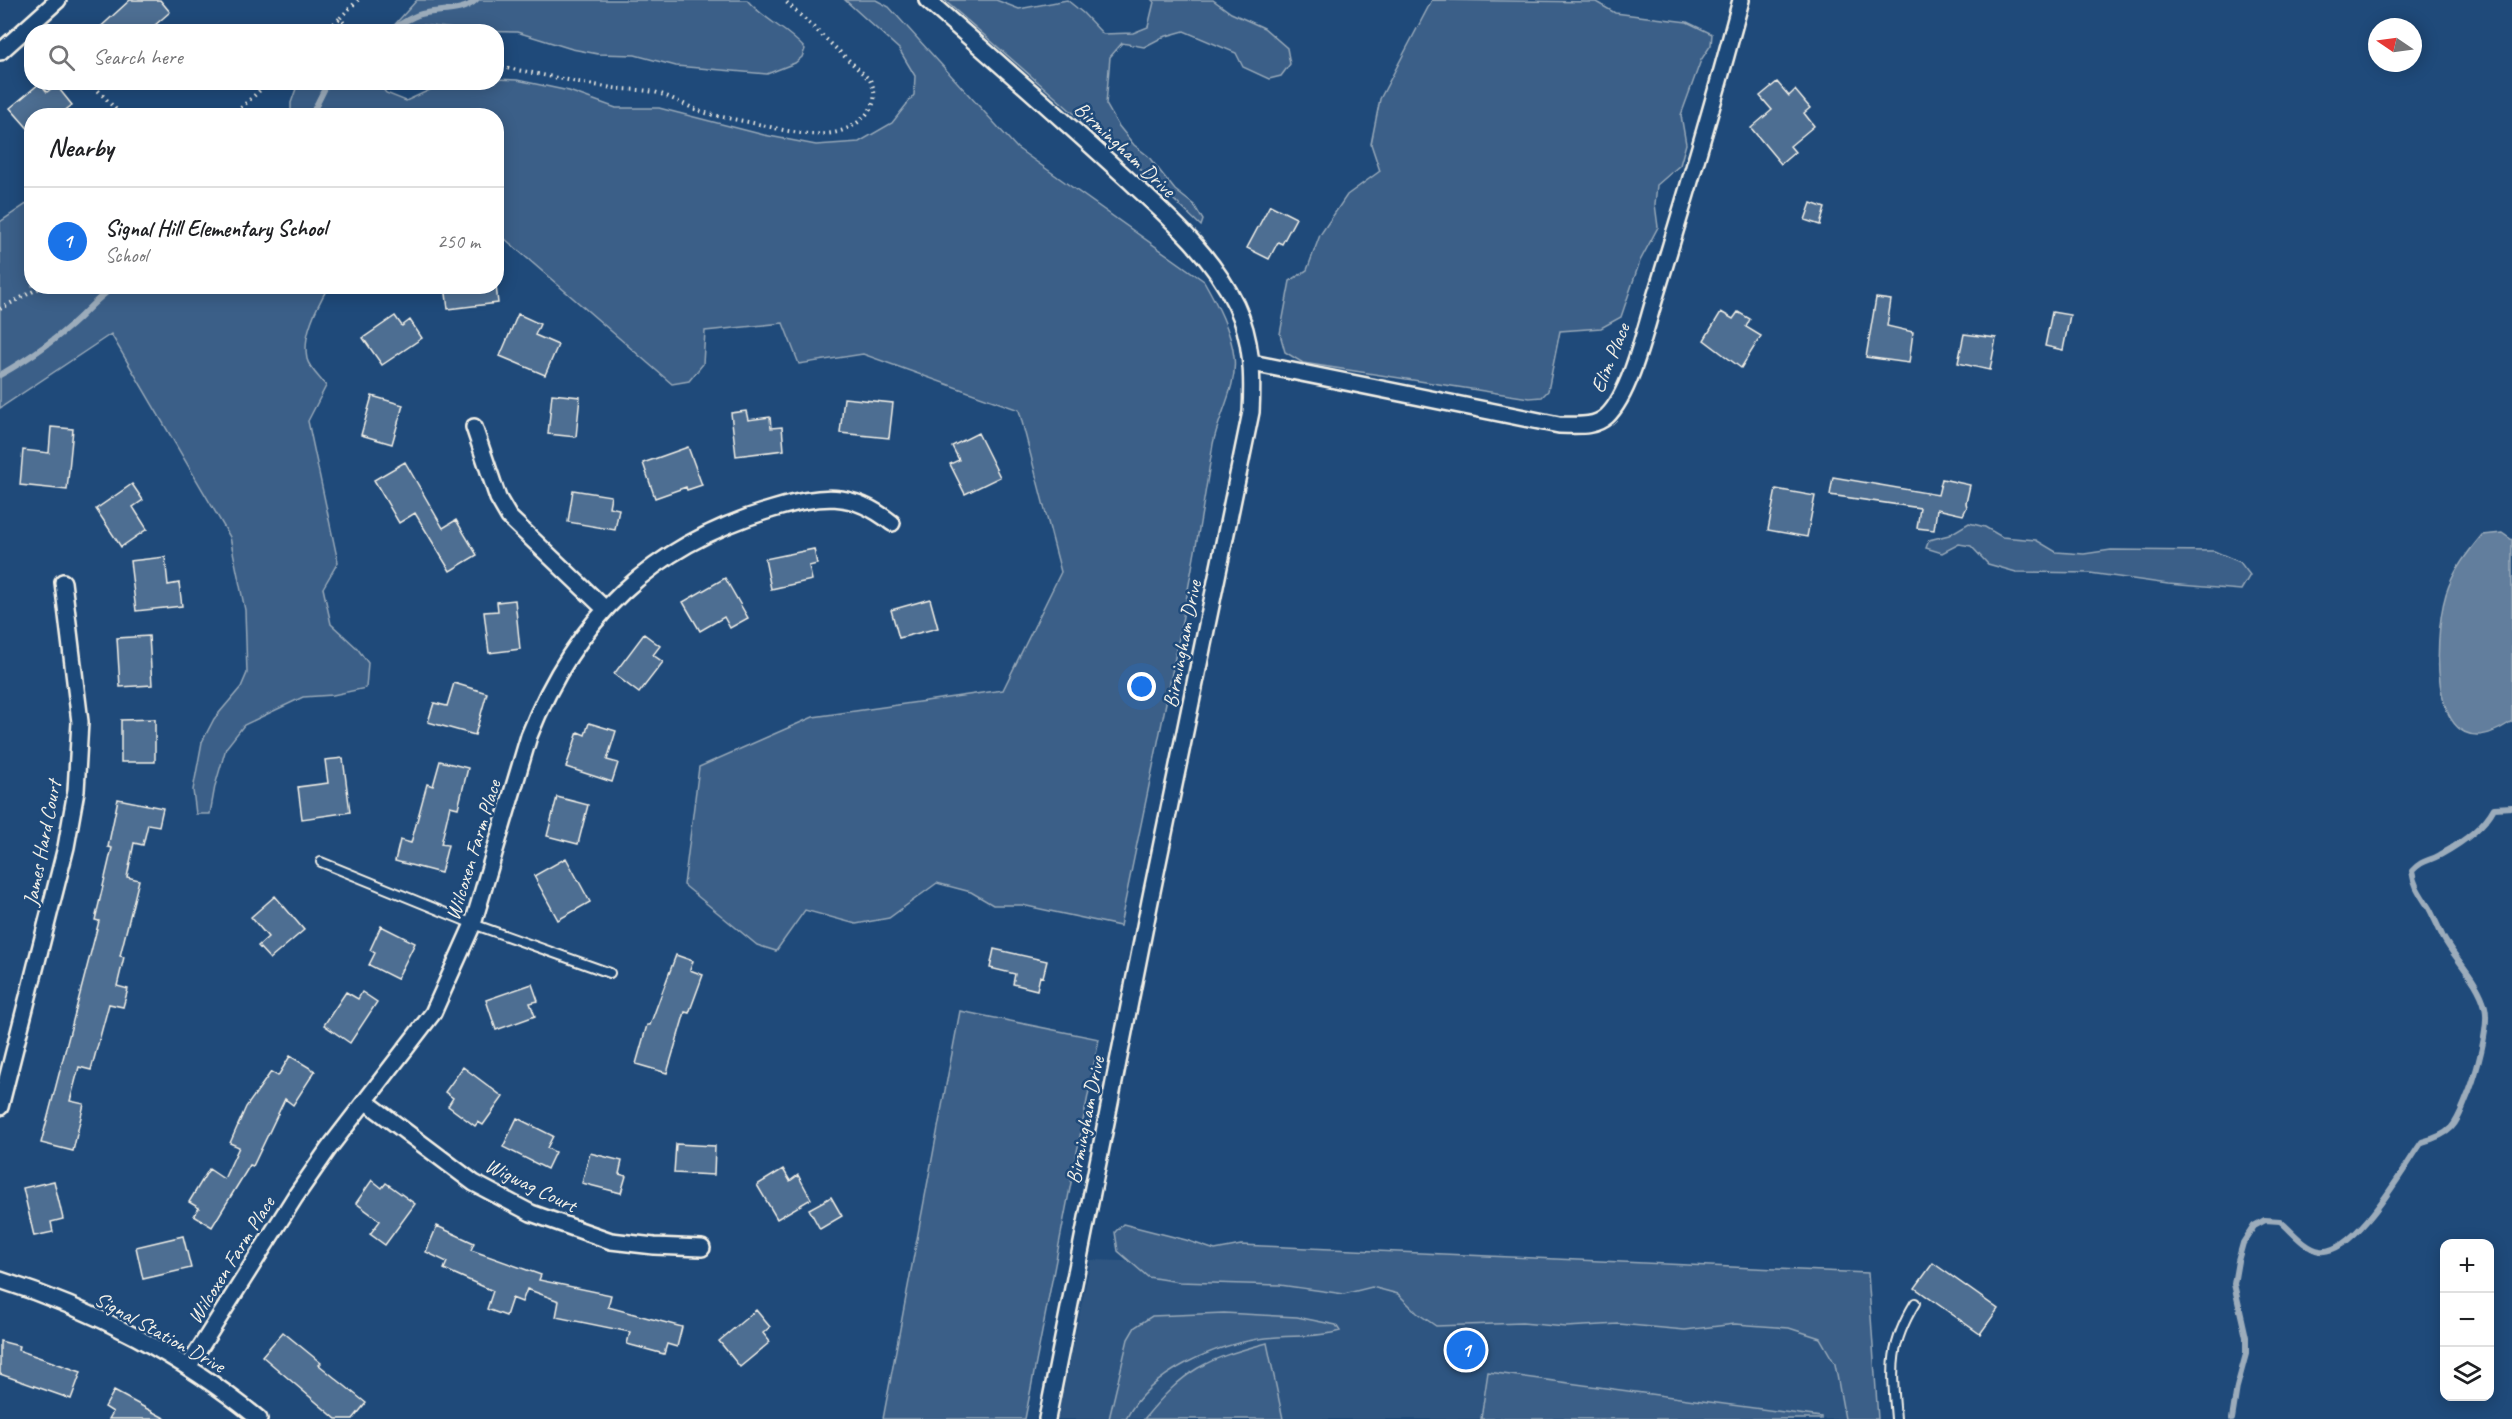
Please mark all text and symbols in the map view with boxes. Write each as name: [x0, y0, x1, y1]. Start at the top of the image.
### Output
north arrow: [2368, 18, 2422, 72]
search box: [24, 24, 504, 90]
icon: search: [45, 41, 78, 74]
text: Search here: [93, 43, 183, 71]
street label: Birmingham Drive: [1069, 95, 1182, 203]
text: Nearby: [48, 131, 113, 164]
text: Signal Hill Elementary School: [105, 215, 327, 243]
text: 1: [63, 229, 72, 254]
text: 250 m: [437, 229, 480, 254]
text: School: [105, 243, 148, 268]
street label: Elim Place: [1584, 318, 1636, 396]
street label: Birmingham Drive: [1157, 577, 1207, 710]
your location: [1127, 672, 1156, 701]
street label: James Hard Court: [17, 775, 67, 909]
street label: Wilcoxen Farm Place: [439, 776, 507, 923]
street label: Birmingham Drive: [1060, 1053, 1110, 1186]
street label: Wigwag Court: [481, 1152, 583, 1219]
street label: Wilcoxen Farm Place: [182, 1191, 281, 1328]
map controls: [2440, 1239, 2494, 1401]
button: +: [2440, 1239, 2494, 1293]
street label: Signal Station Drive: [90, 1285, 232, 1380]
button: −: [2440, 1293, 2494, 1347]
pin: 1: [1446, 1328, 1486, 1372]
button: layers: [2440, 1347, 2494, 1401]

